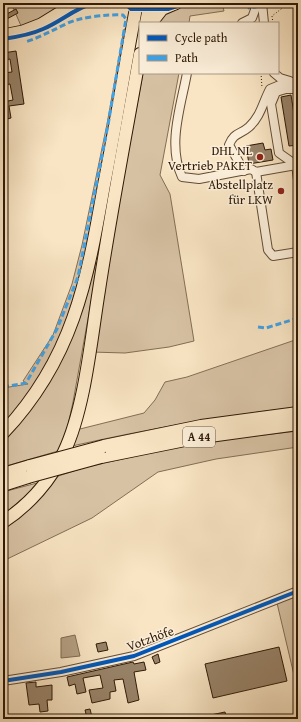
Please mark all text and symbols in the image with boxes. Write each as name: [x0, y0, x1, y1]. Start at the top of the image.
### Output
legend: [139, 22, 279, 74]
text: Cycle path: [175, 29, 228, 46]
text: Path: [175, 49, 198, 66]
place label: DHL NL Vertrieb PAKET: [168, 141, 253, 175]
marker: DHL NL Vertrieb PAKET: [255, 152, 265, 162]
place label: Abstellplatz für LKW: [208, 175, 273, 209]
marker: Abstellplatz für LKW: [276, 186, 286, 196]
road number: A 44: [183, 427, 215, 447]
street label: Votzhöfe: [124, 621, 176, 656]

